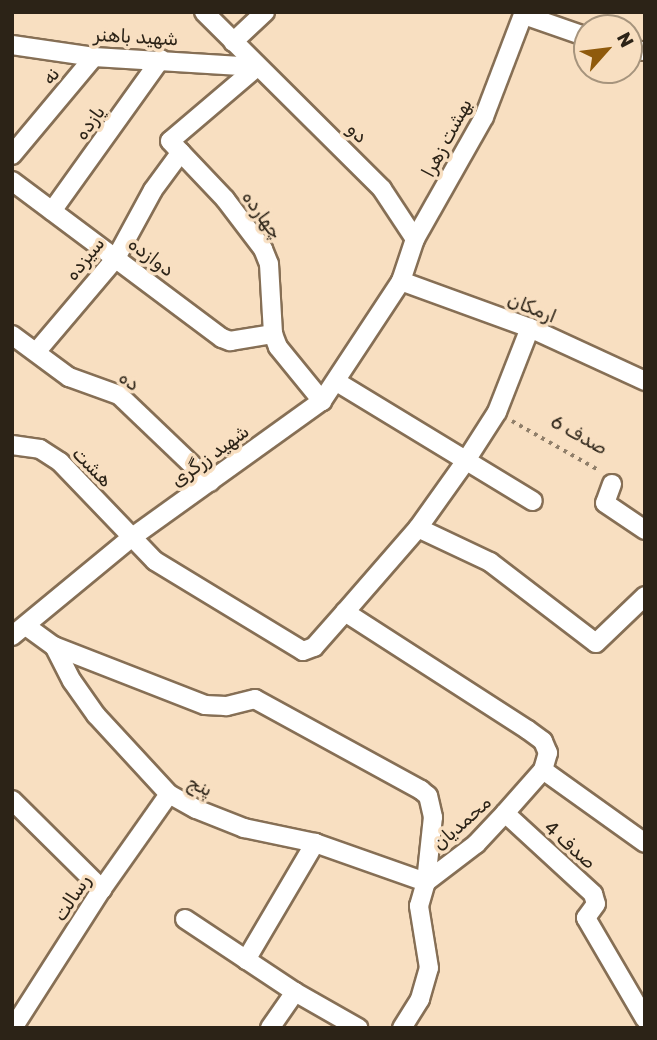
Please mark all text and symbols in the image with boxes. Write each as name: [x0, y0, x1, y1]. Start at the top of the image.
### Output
north arrow: [573, 14, 643, 84]
street label: شهید باهنر: [93, 23, 179, 51]
text: N: [612, 28, 639, 51]
street label: نه: [37, 63, 65, 89]
street label: بهشت زهرا: [417, 95, 477, 181]
street label: یازده: [70, 101, 110, 145]
street label: دو: [342, 118, 372, 148]
street label: چهارده: [237, 186, 287, 244]
street label: دوازده: [124, 232, 178, 282]
street label: سیزده: [61, 233, 109, 285]
street label: ارمکان: [504, 288, 560, 328]
street label: ده: [114, 366, 144, 396]
street label: صدف 6: [547, 410, 611, 460]
street label: شهید زرگری: [166, 420, 254, 492]
street label: هشت: [67, 442, 117, 492]
street label: پنج: [184, 770, 216, 802]
street label: محمدیان: [428, 791, 496, 855]
street label: صدف 4: [539, 816, 601, 874]
street label: رسالت: [48, 870, 96, 926]

